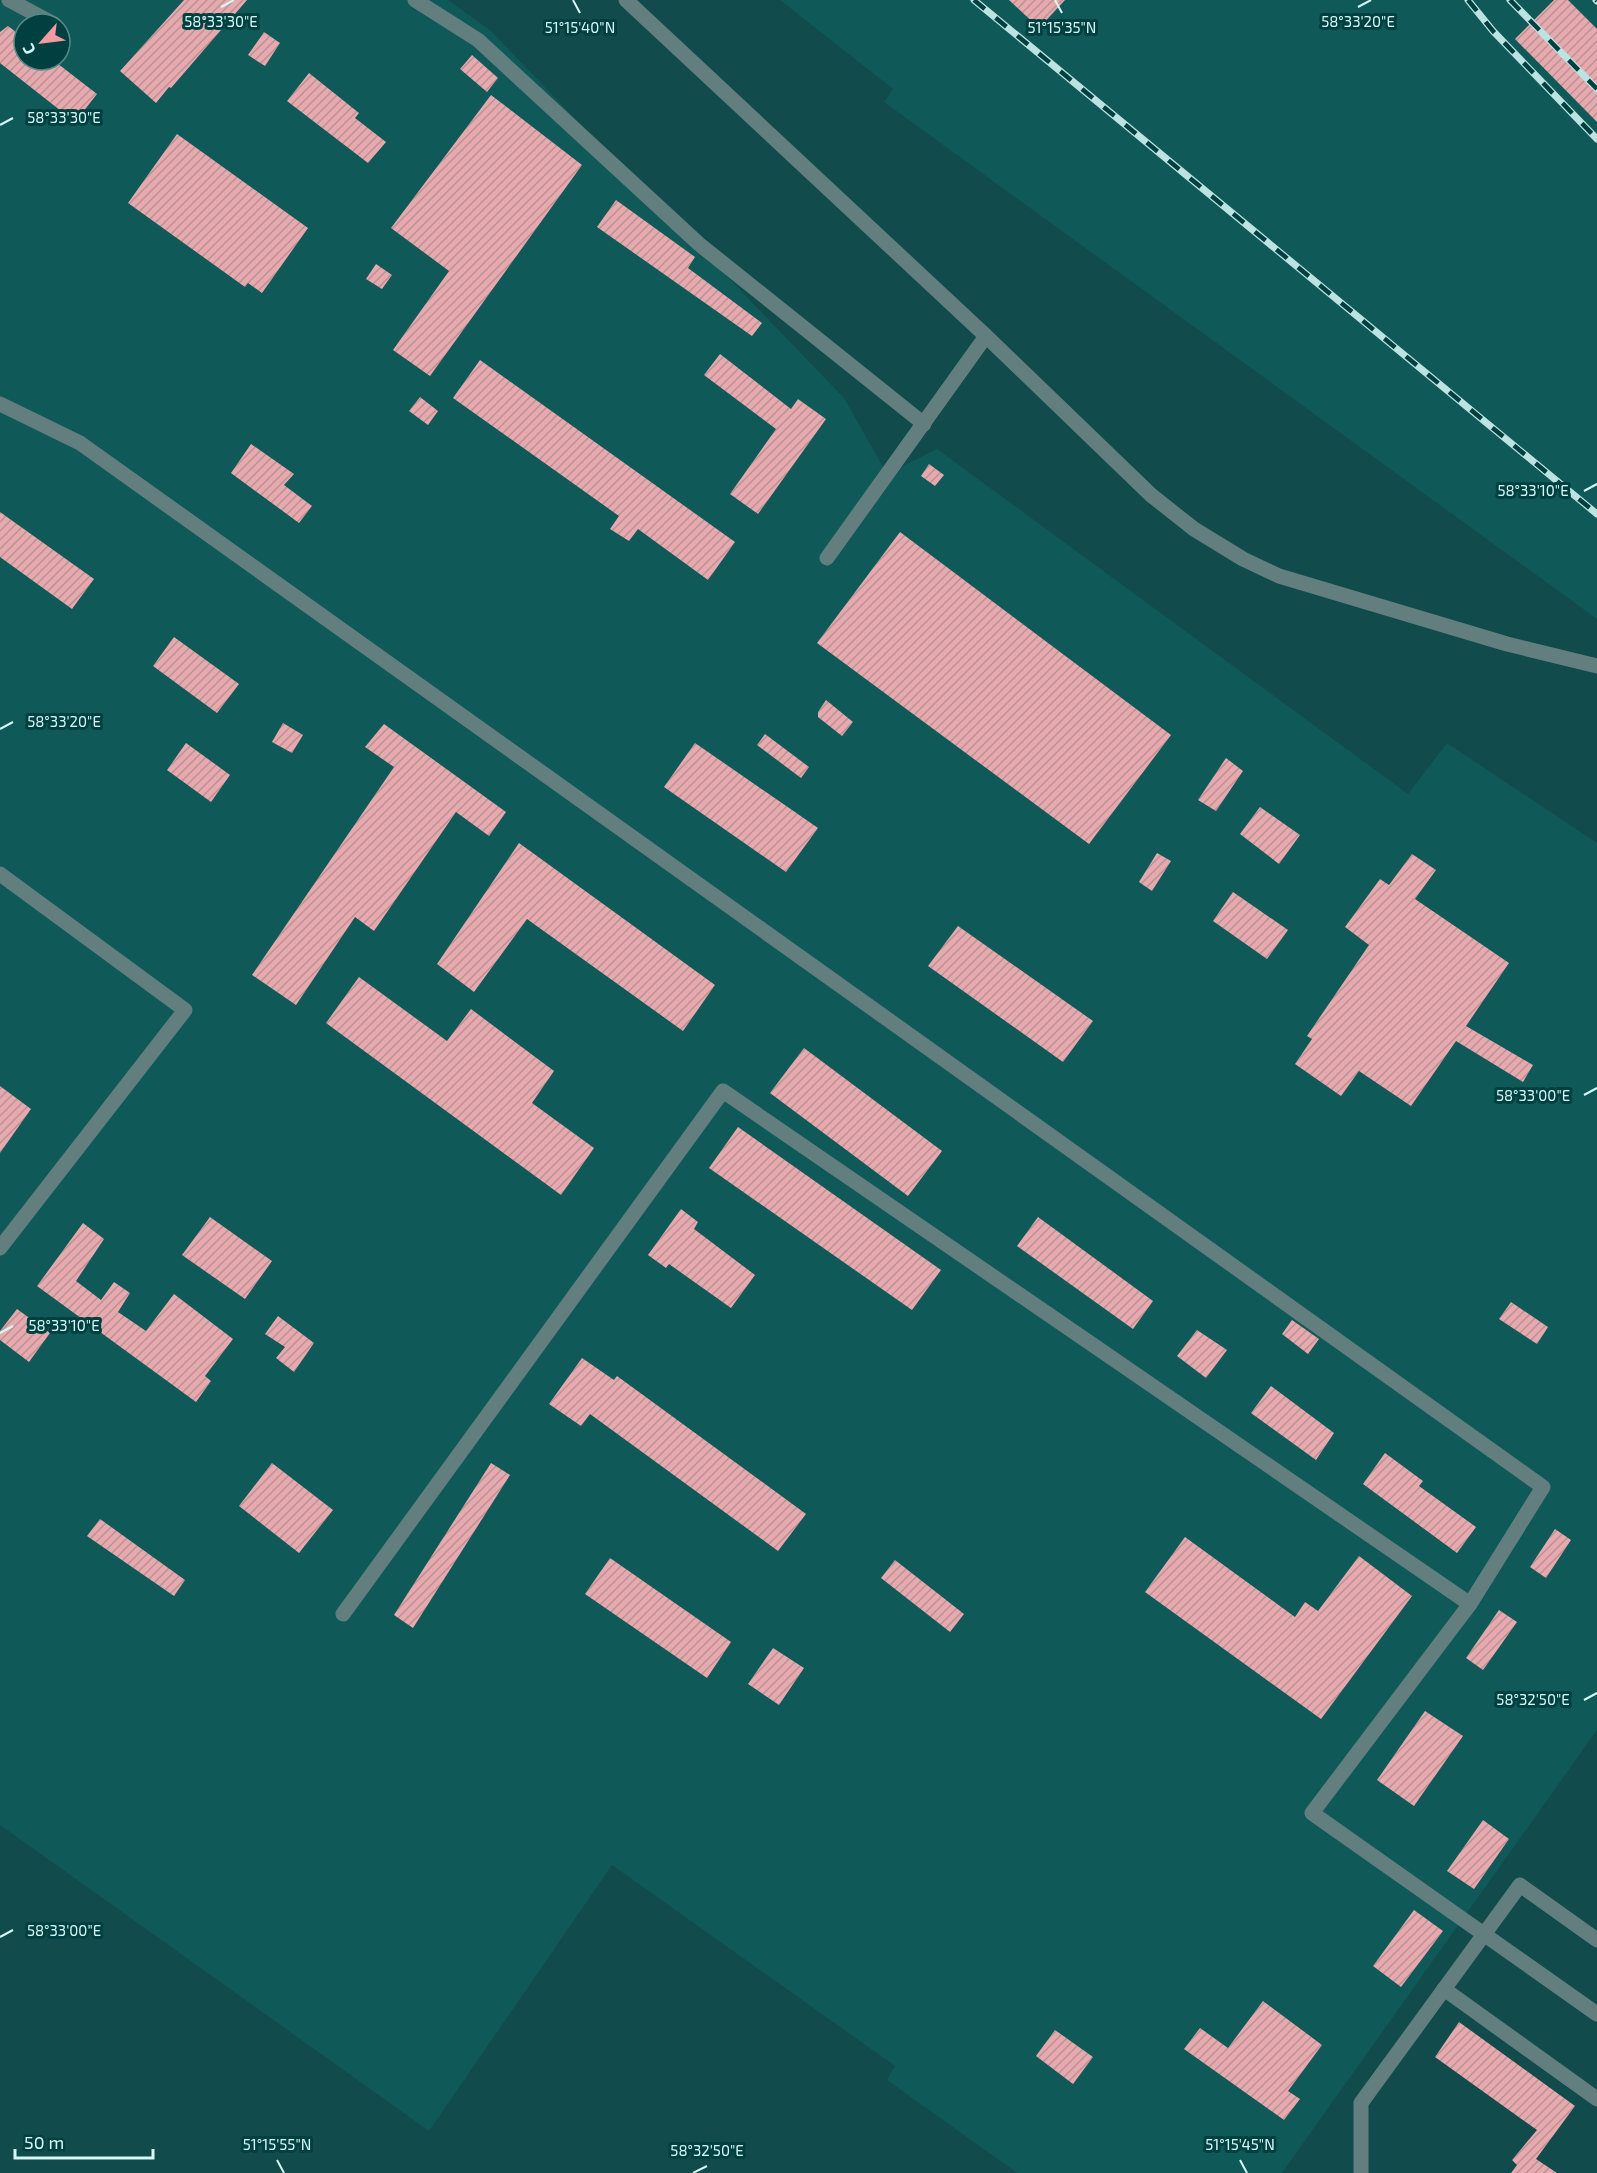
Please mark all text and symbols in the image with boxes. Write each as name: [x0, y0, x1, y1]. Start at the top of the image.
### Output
north arrow: [12, 12, 72, 72]
text: 58°33'30"E: [184, 12, 258, 30]
text: 58°33'20"E: [1321, 12, 1395, 30]
text: 51°15'40"N: [545, 18, 615, 36]
text: 51°15'35"N: [1028, 18, 1096, 36]
text: С: [18, 41, 39, 58]
text: 58°33'30"E: [27, 108, 101, 126]
text: 58°33'10"E: [1497, 481, 1569, 499]
text: 58°33'20"E: [27, 712, 101, 730]
text: 58°33'00"E: [1496, 1086, 1570, 1104]
text: 58°33'10"E: [28, 1316, 100, 1334]
text: 58°32'50"E: [1496, 1690, 1570, 1708]
text: 58°33'00"E: [27, 1921, 101, 1939]
scale bar: [15, 2122, 153, 2160]
text: 50 m: [24, 2131, 64, 2153]
text: 51°15'55"N: [243, 2135, 311, 2153]
text: 51°15'45"N: [1205, 2135, 1275, 2153]
text: 58°32'50"E: [670, 2141, 744, 2159]

